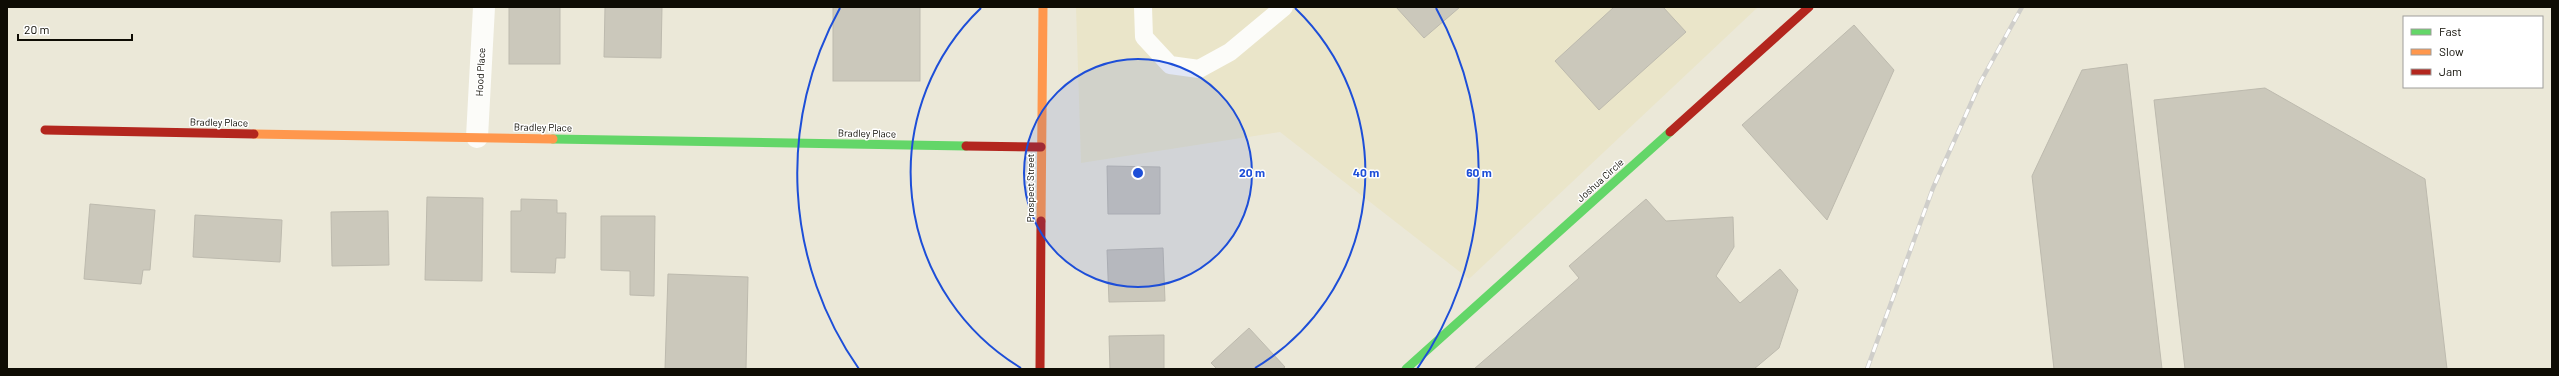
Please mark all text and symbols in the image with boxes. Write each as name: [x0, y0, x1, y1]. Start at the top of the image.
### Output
scale bar: [18, 16, 132, 42]
legend: [2403, 16, 2543, 88]
text: 20 m: [24, 22, 50, 36]
text: Fast: [2439, 24, 2462, 38]
text: Slow: [2439, 44, 2464, 58]
street label: Hood Place: [473, 47, 487, 97]
text: Jam: [2439, 64, 2462, 78]
street label: Bradley Place: [190, 115, 248, 129]
street label: Bradley Place: [514, 120, 572, 134]
street label: Bradley Place: [838, 126, 896, 140]
street label: Prospect Street: [1024, 153, 1036, 222]
street label: Joshua Circle: [1574, 156, 1626, 204]
text: 20 m: [1239, 165, 1265, 179]
text: 40 m: [1353, 165, 1379, 179]
text: 60 m: [1466, 165, 1492, 179]
centre of rings: [1131, 166, 1145, 180]

